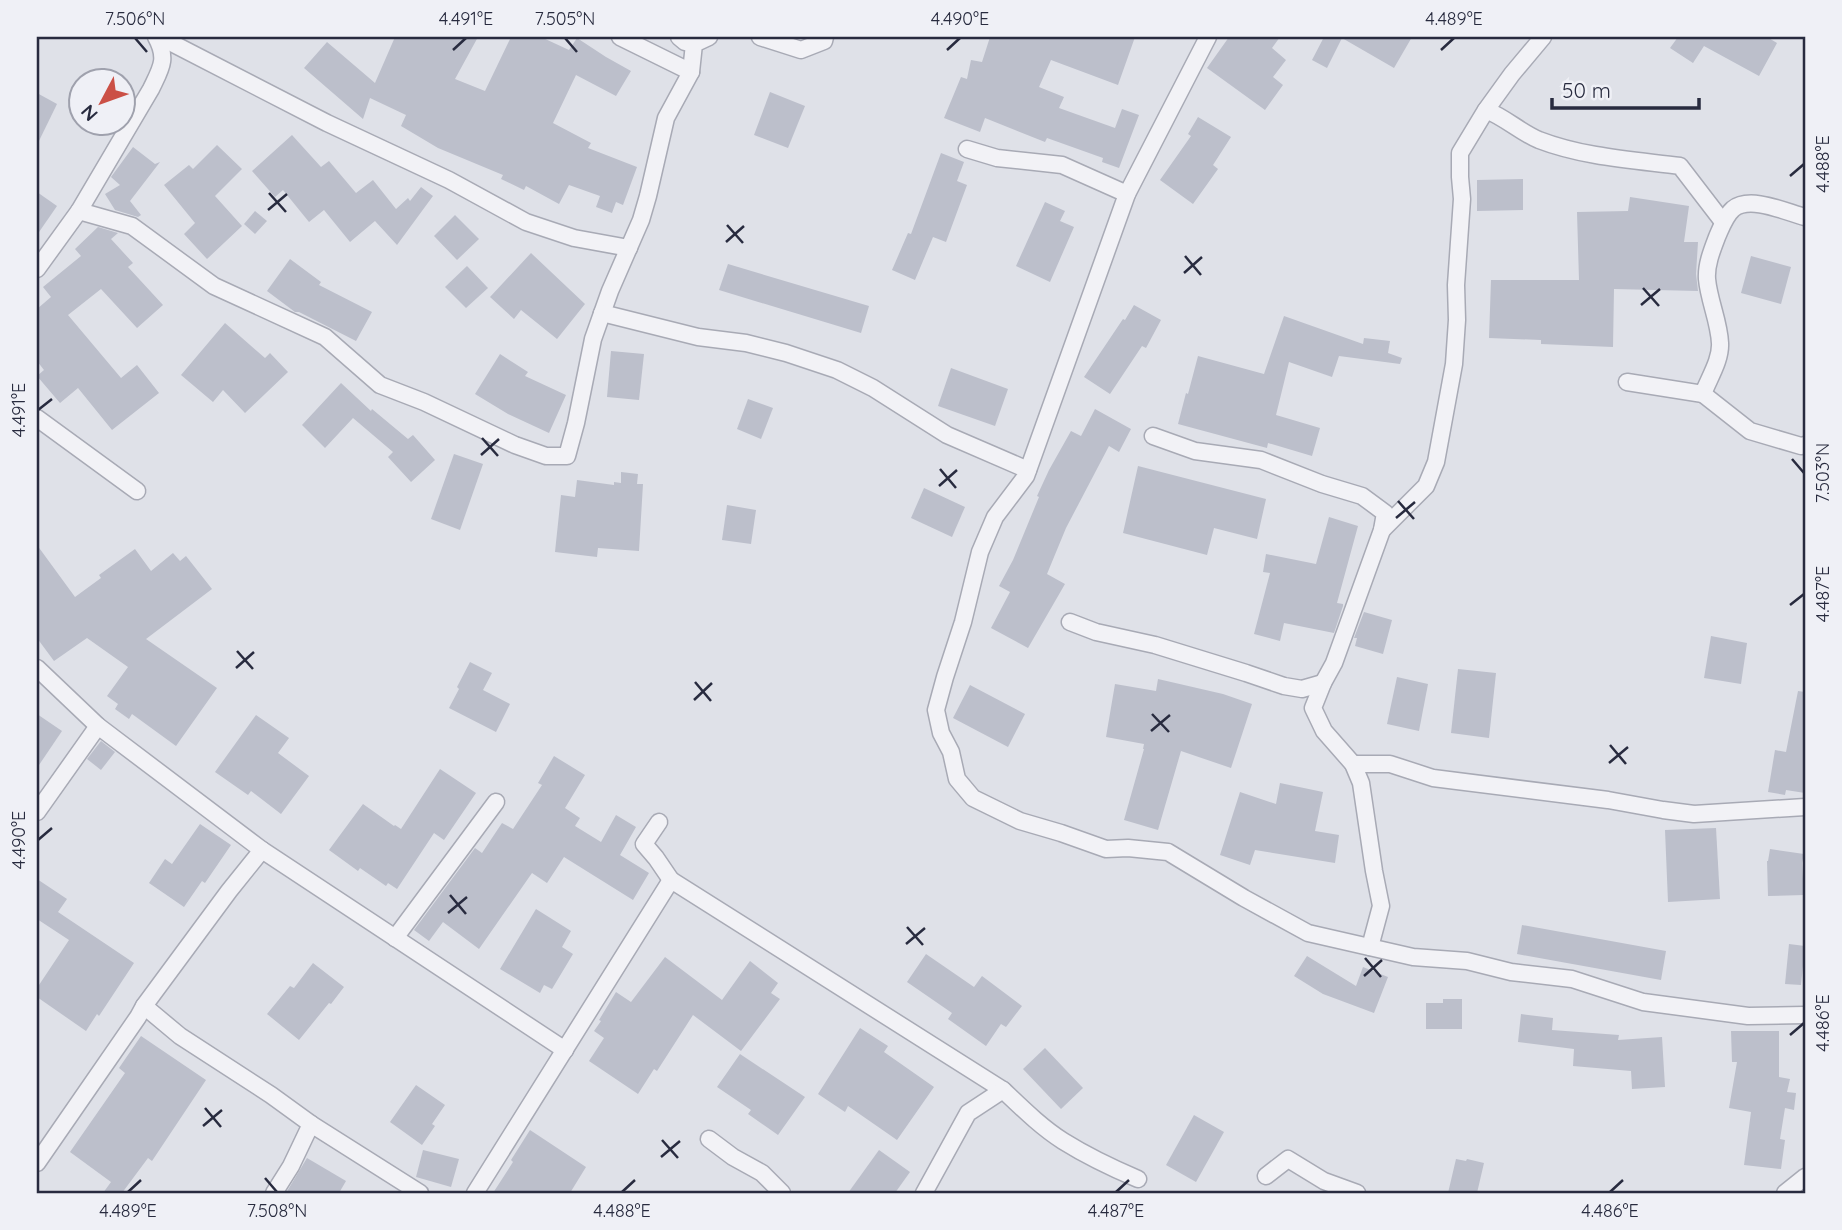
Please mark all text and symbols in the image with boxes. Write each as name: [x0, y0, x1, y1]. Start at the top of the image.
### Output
text: 7.506°N: [105, 7, 165, 30]
text: 4.491°E: [439, 7, 493, 30]
text: 7.505°N: [535, 7, 595, 30]
text: 4.490°E: [931, 7, 989, 30]
text: 4.489°E: [1425, 7, 1483, 30]
north arrow: [66, 66, 136, 136]
scale bar: [1552, 66, 1699, 110]
text: 50 m: [1562, 77, 1611, 103]
text: N: [76, 100, 103, 126]
text: 4.488°E: [1811, 135, 1834, 193]
text: 4.491°E: [7, 383, 30, 437]
text: 7.503°N: [1811, 443, 1834, 503]
text: 4.487°E: [1811, 566, 1834, 622]
text: 4.490°E: [7, 811, 30, 869]
text: 4.486°E: [1811, 994, 1834, 1052]
text: 4.489°E: [99, 1199, 157, 1222]
text: 7.508°N: [247, 1199, 307, 1222]
text: 4.488°E: [593, 1199, 651, 1222]
text: 4.487°E: [1088, 1199, 1144, 1222]
text: 4.486°E: [1581, 1199, 1639, 1222]

